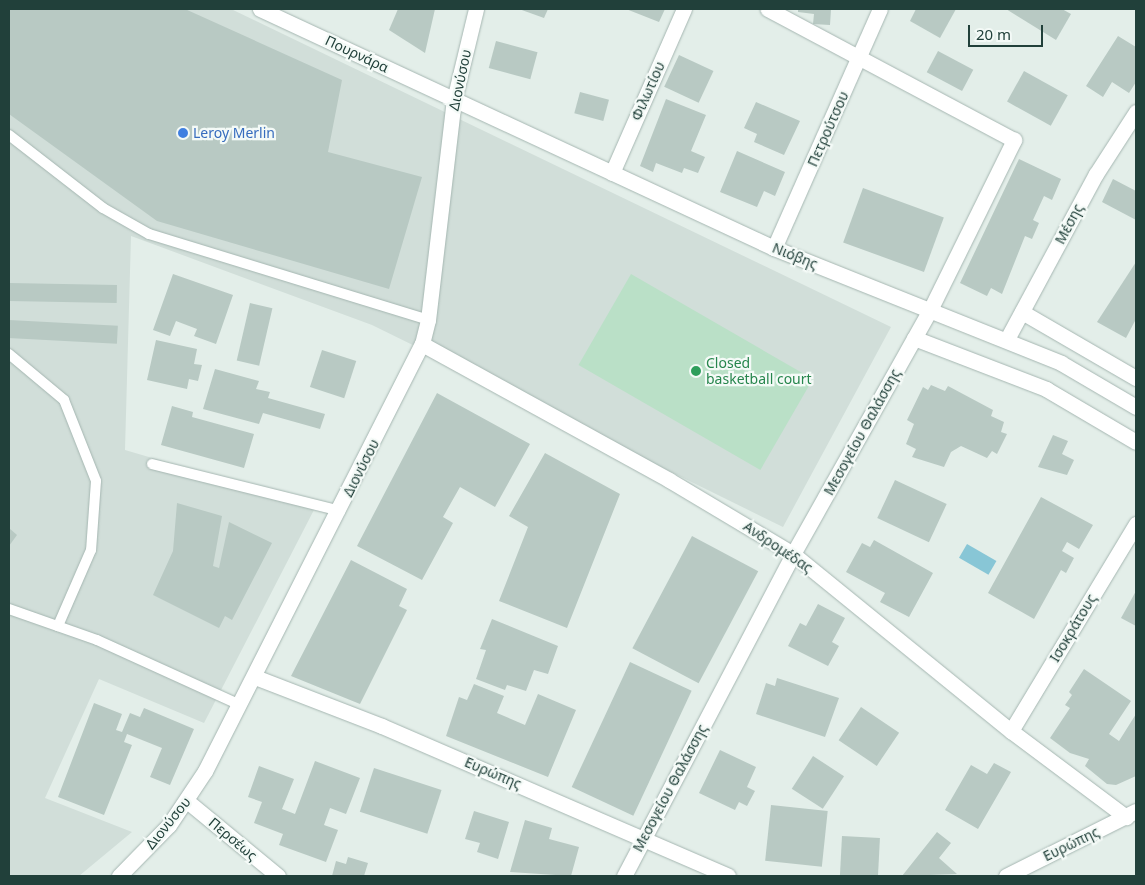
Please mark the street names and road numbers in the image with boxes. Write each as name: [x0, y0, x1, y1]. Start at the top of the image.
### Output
street label: Πουρνάρα: [323, 32, 391, 76]
street label: Διονύσου: [445, 48, 475, 112]
street label: Φιλωτίου: [628, 59, 668, 123]
street label: Πετρούτσου: [804, 89, 852, 169]
street label: Μέσης: [1051, 201, 1087, 247]
street label: Νιόβης: [770, 239, 820, 273]
street label: Μεσογείου Θαλάσσης: [820, 366, 904, 498]
street label: Διονύσου: [339, 436, 383, 500]
street label: Ανδρομέδας: [740, 518, 816, 576]
street label: Ισοκράτους: [1046, 591, 1100, 665]
street label: Μεσογείου Θαλάσσης: [629, 721, 711, 855]
street label: Ευρώπης: [462, 754, 524, 792]
street label: Διονύσου: [142, 794, 194, 852]
street label: Περσέως: [205, 814, 261, 864]
street label: Ευρώπης: [1040, 823, 1102, 865]

